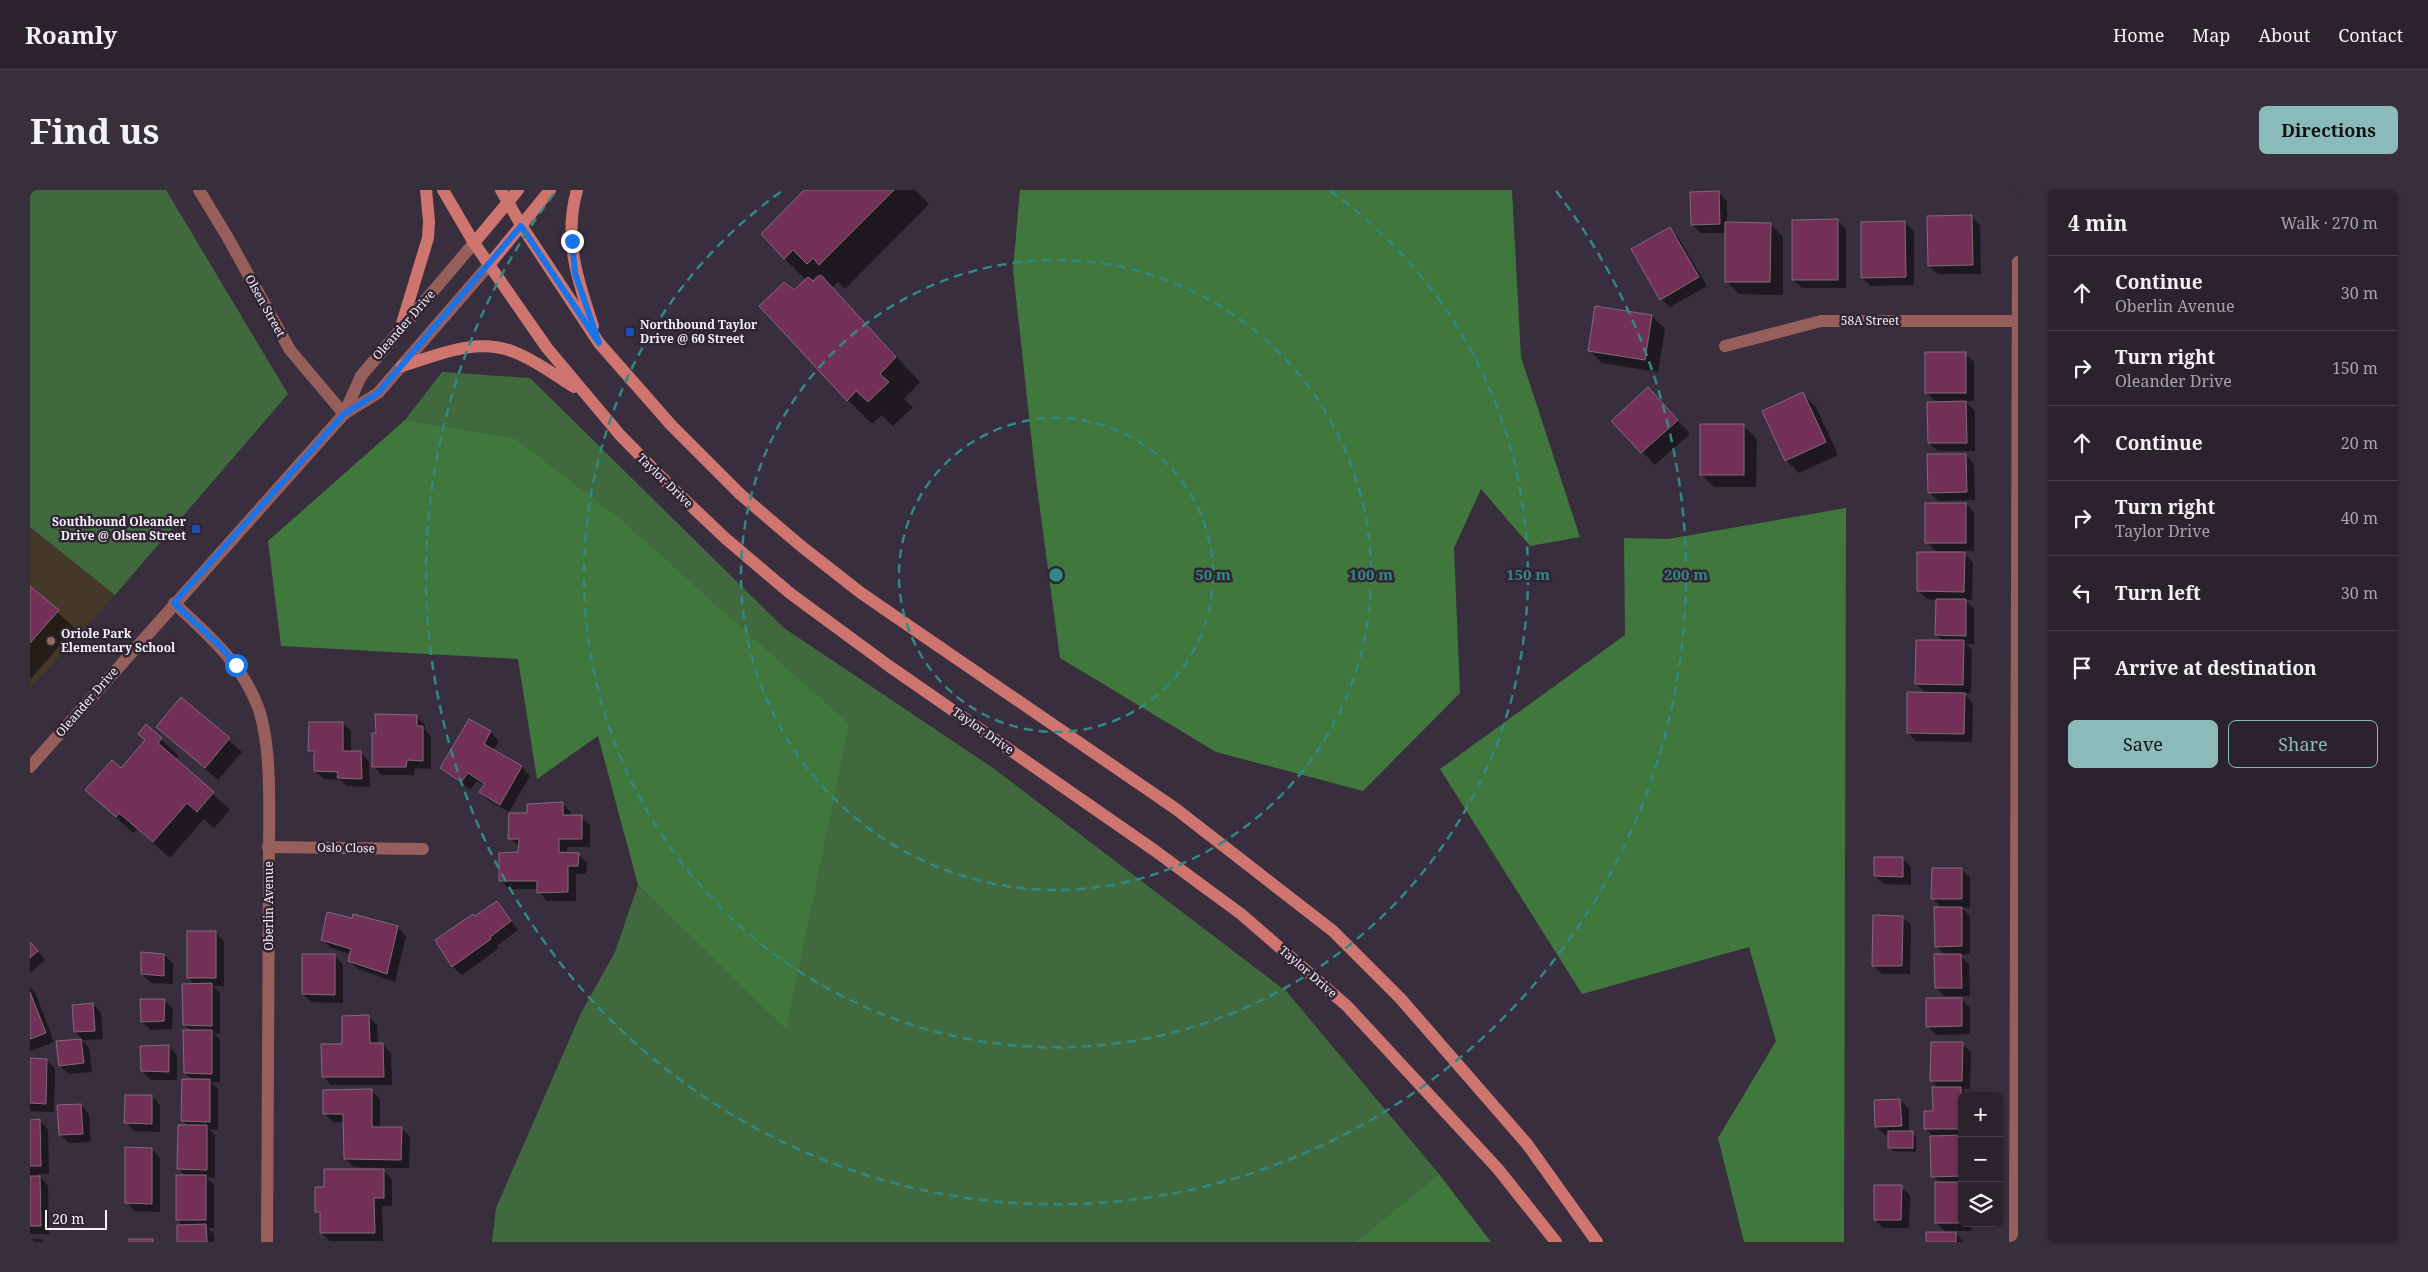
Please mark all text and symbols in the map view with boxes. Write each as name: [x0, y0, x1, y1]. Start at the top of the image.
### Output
text: Roamly: [25, 18, 117, 51]
text: Home: [2113, 23, 2164, 47]
text: Map: [2192, 23, 2230, 47]
text: About: [2258, 23, 2310, 47]
text: Contact: [2338, 23, 2403, 47]
button: Directions: [2259, 106, 2398, 154]
text: Find us: [30, 107, 159, 154]
text: 4 min: [2068, 209, 2127, 237]
text: Walk · 270 m: [2281, 212, 2378, 234]
route end: [561, 230, 584, 253]
text: Continue: [2115, 269, 2203, 295]
street label: Olsen Street: [241, 272, 290, 340]
icon: ahead: [2068, 279, 2096, 307]
text: 30 m: [2341, 282, 2378, 304]
street label: Oleander Drive: [368, 286, 439, 363]
text: Oberlin Avenue: [2115, 295, 2235, 317]
street label: 58A Street: [1841, 312, 1899, 329]
place label: Northbound Taylor Drive @ 60 Street: [640, 316, 758, 347]
marker: Northbound Taylor Drive @ 60 Street: [624, 326, 636, 338]
text: Turn right: [2115, 344, 2215, 370]
icon: right: [2068, 354, 2096, 382]
text: 150 m: [2332, 357, 2378, 379]
text: Oleander Drive: [2115, 370, 2232, 392]
icon: ahead: [2068, 429, 2096, 457]
text: Continue: [2115, 430, 2203, 456]
text: 20 m: [2341, 432, 2378, 454]
street label: Taylor Drive: [634, 450, 697, 512]
text: Turn right: [2115, 494, 2215, 520]
icon: right: [2068, 504, 2096, 532]
text: 40 m: [2341, 507, 2378, 529]
place label: Southbound Oleander Drive @ Olsen Street: [52, 513, 187, 544]
text: Taylor Drive: [2115, 520, 2210, 542]
marker: Southbound Oleander Drive @ Olsen Street: [190, 523, 202, 535]
text: 50 m: [1195, 564, 1231, 584]
text: 100 m: [1349, 564, 1393, 584]
text: 150 m: [1506, 564, 1550, 584]
text: 200 m: [1664, 564, 1708, 584]
centre of rings: [1047, 566, 1065, 584]
icon: left: [2068, 579, 2096, 607]
text: Turn left: [2115, 580, 2201, 606]
text: 30 m: [2341, 582, 2378, 604]
place label: Oriole Park Elementary School: [61, 625, 176, 656]
marker: Oriole Park Elementary School: [45, 635, 57, 647]
route start: [225, 654, 248, 677]
icon: arrive: [2068, 654, 2096, 682]
text: Arrive at destination: [2115, 655, 2317, 681]
street label: Oleander Drive: [51, 663, 122, 740]
street label: Taylor Drive: [949, 703, 1017, 758]
button: Save: [2068, 720, 2218, 768]
button: Share: [2228, 720, 2378, 768]
street label: Oslo Close: [317, 838, 375, 857]
street label: Oberlin Avenue: [260, 861, 277, 951]
street label: Taylor Drive: [1276, 942, 1341, 1001]
map controls: [1958, 1092, 2003, 1227]
button: +: [1958, 1092, 2003, 1137]
button: −: [1958, 1137, 2003, 1182]
button: layers: [1958, 1182, 2003, 1227]
scale bar: [45, 1207, 108, 1230]
text: 20 m: [52, 1209, 85, 1228]

